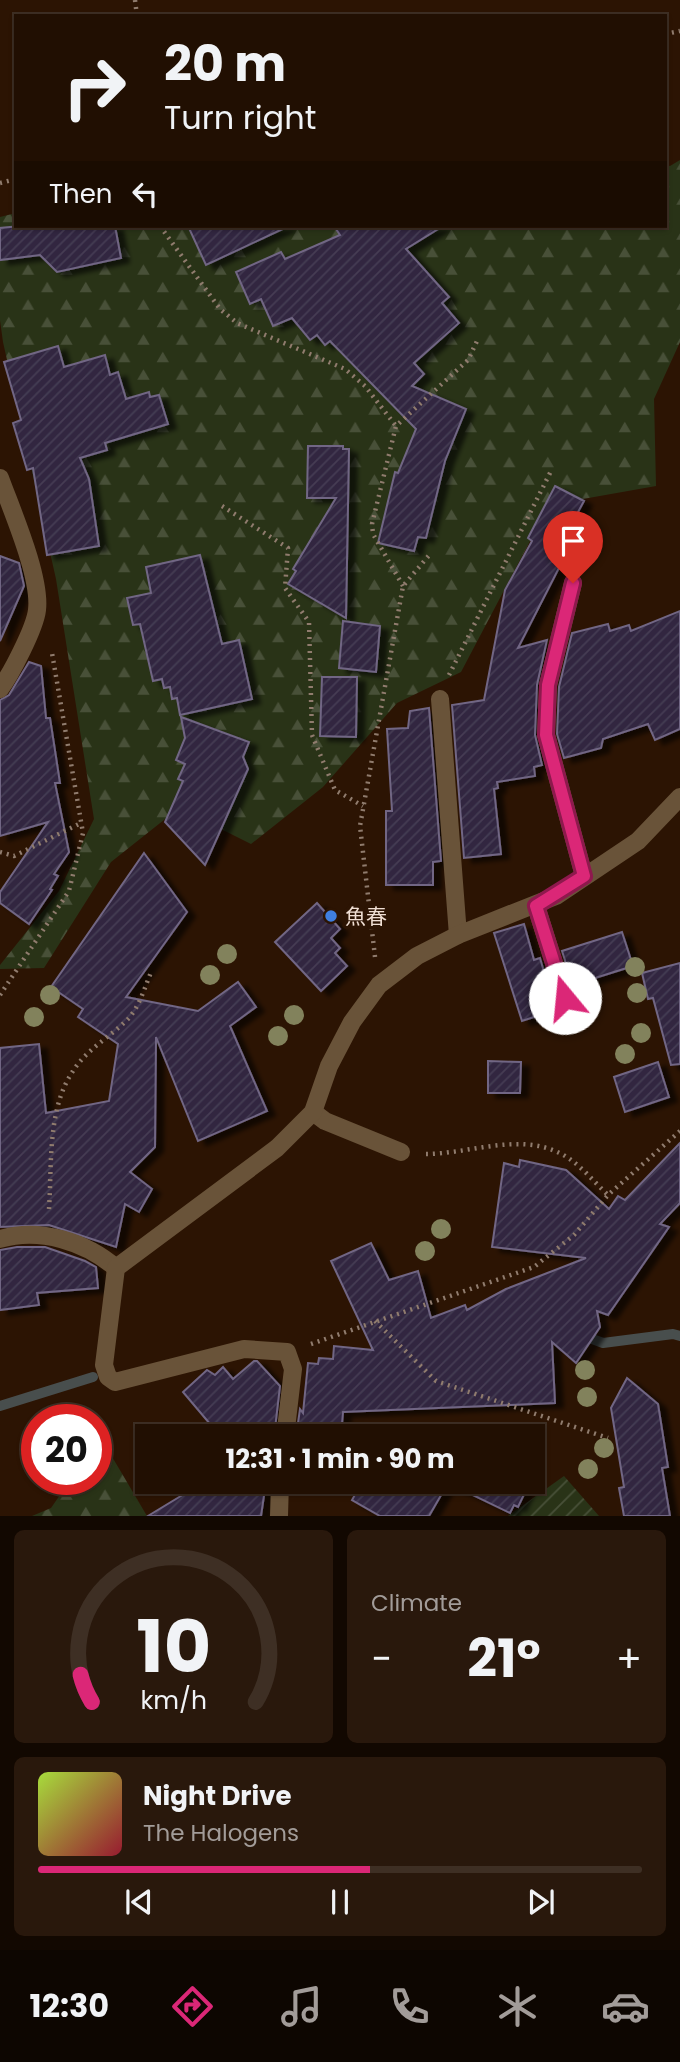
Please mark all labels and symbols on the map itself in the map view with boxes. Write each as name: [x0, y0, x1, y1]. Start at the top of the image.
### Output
pin: [543, 511, 603, 583]
place label: 魚春: [345, 902, 387, 931]
marker: 魚春: [323, 908, 339, 924]
position arrow: [528, 961, 602, 1035]
speed limit sign: 20: [21, 1404, 112, 1495]

